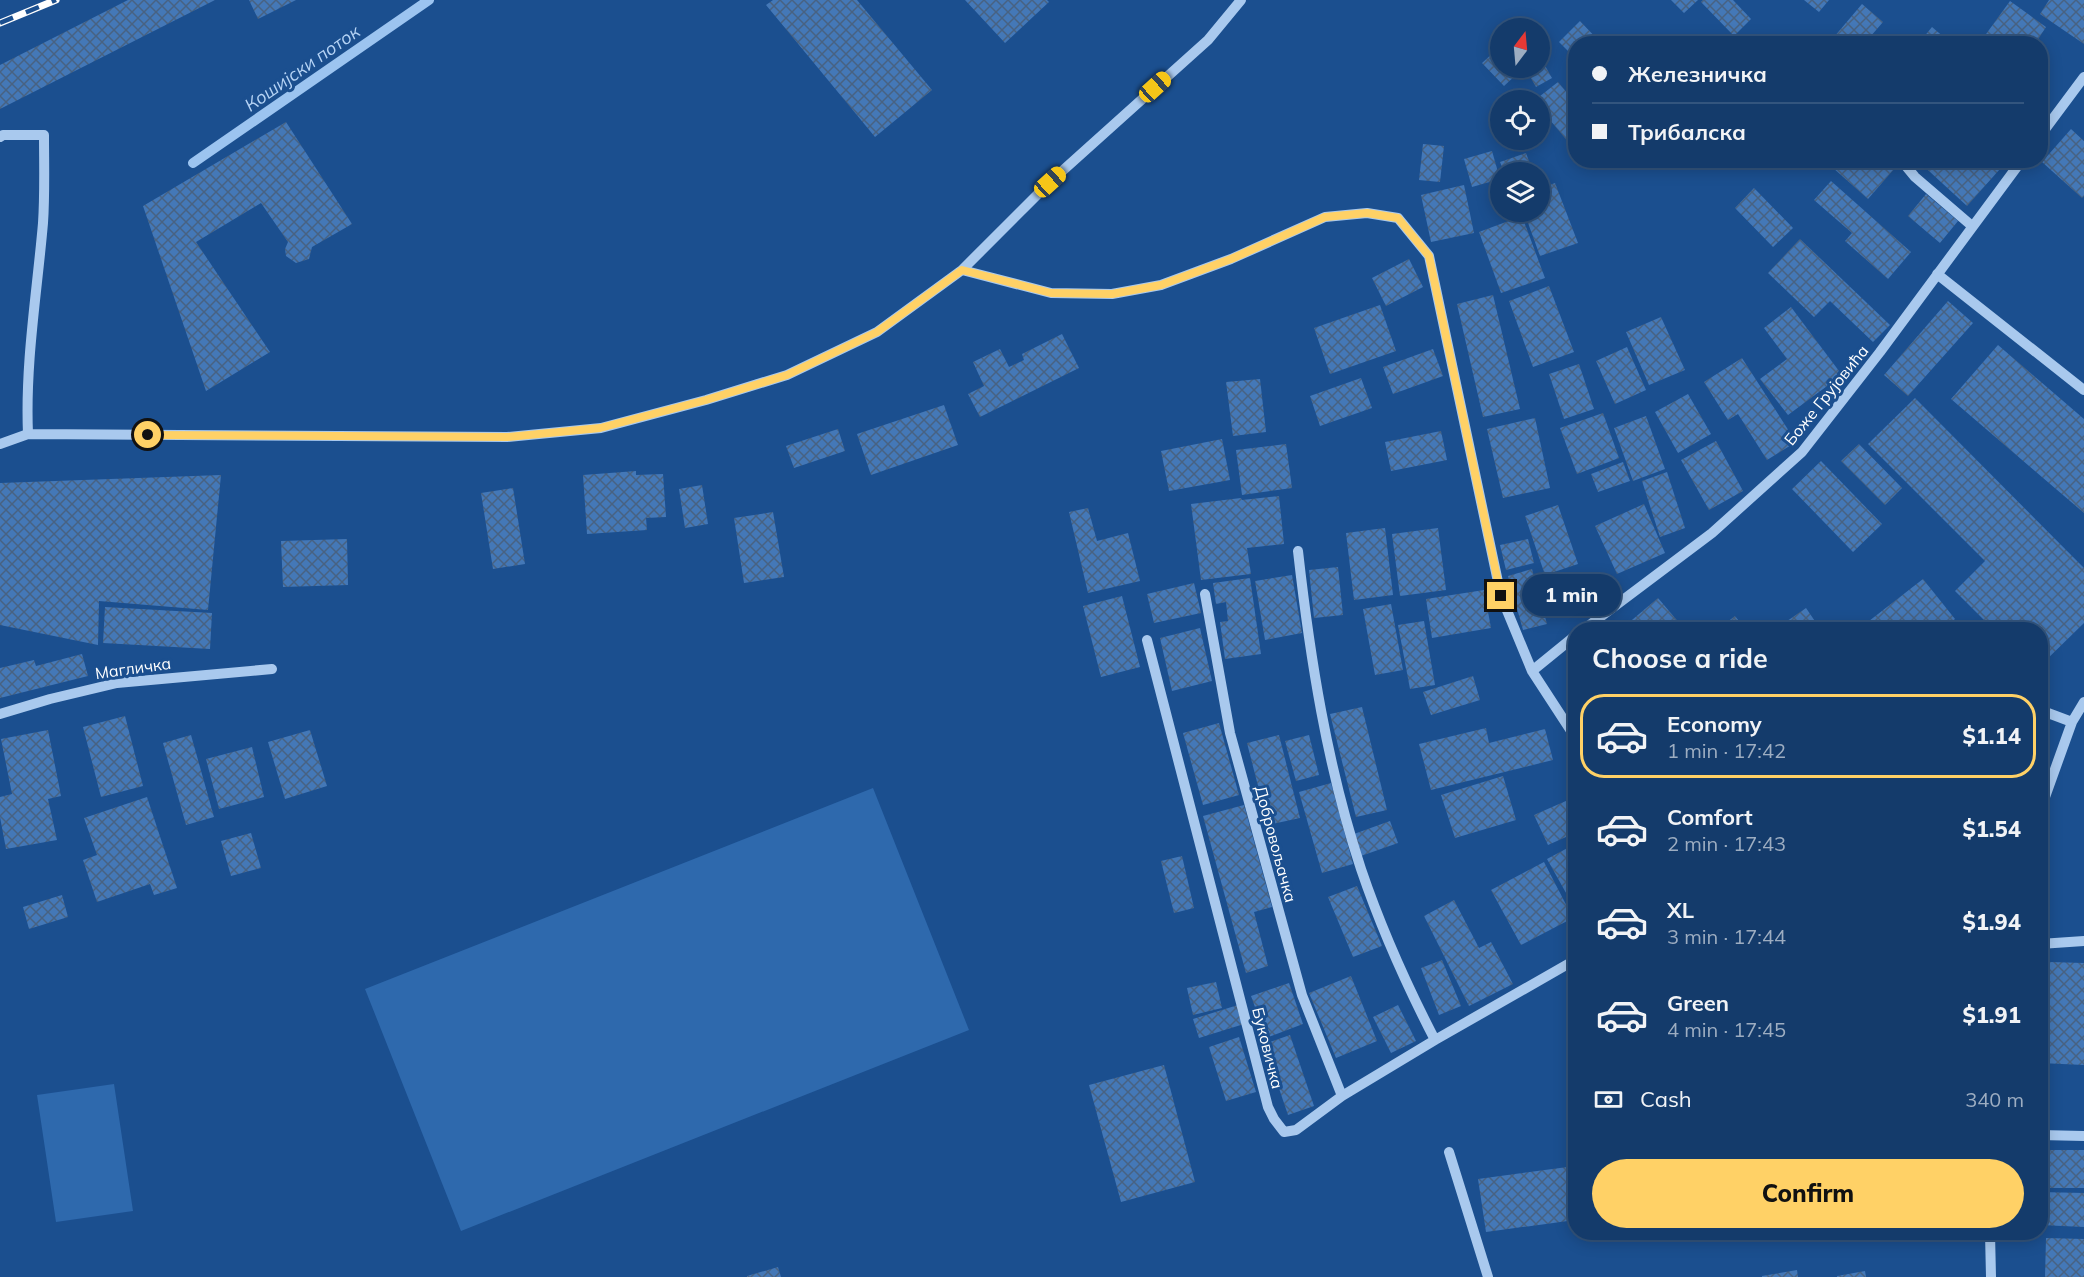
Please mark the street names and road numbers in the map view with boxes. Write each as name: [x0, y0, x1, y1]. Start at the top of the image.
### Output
street label: Боже Грујовића: [1780, 341, 1872, 449]
street label: Магличка: [94, 653, 172, 683]
street label: Добровољачка: [1251, 783, 1301, 905]
street label: Буковичка: [1248, 1005, 1288, 1091]

